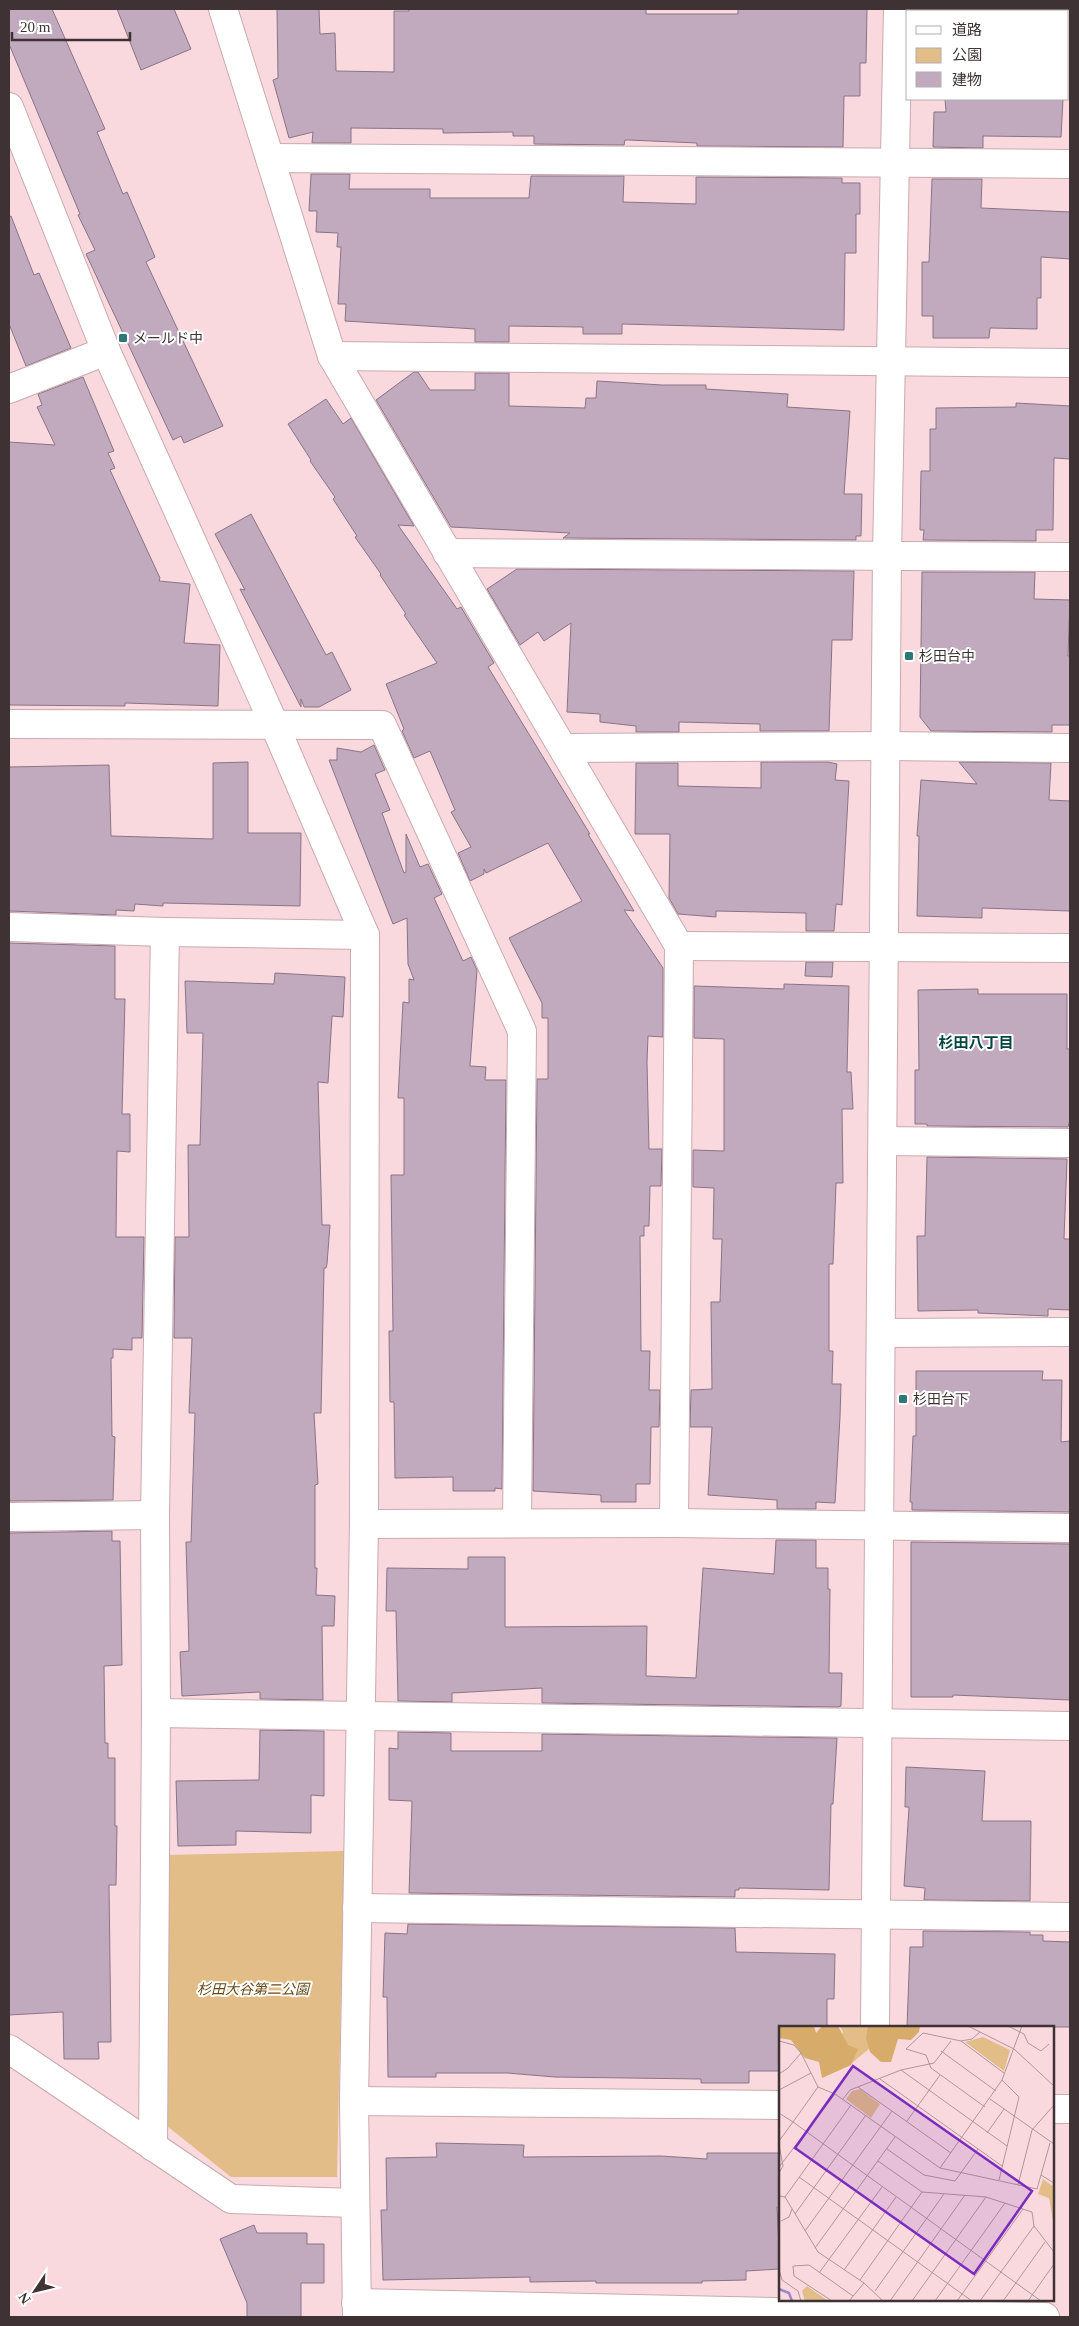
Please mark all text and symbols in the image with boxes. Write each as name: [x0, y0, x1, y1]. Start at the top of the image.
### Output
scale bar: [12, 10, 130, 42]
legend: [906, 10, 1069, 100]
text: 20 m: [20, 19, 51, 35]
text: 道路: [952, 22, 982, 38]
text: 公園: [952, 47, 982, 63]
text: 建物: [952, 72, 982, 88]
place label: メールド中: [133, 331, 203, 346]
marker: メールド中: [117, 332, 129, 344]
place label: 杉田台中: [919, 648, 975, 664]
marker: 杉田台中: [903, 650, 915, 662]
district label: 杉田八丁目: [938, 1035, 1014, 1051]
place label: 杉田台下: [913, 1391, 969, 1407]
marker: 杉田台下: [897, 1393, 909, 1405]
park label: 杉田大谷第二公園: [197, 1982, 311, 1997]
inset map: [779, 2026, 1054, 2301]
north arrow: [10, 2266, 60, 2316]
text: N: [16, 2290, 34, 2307]

